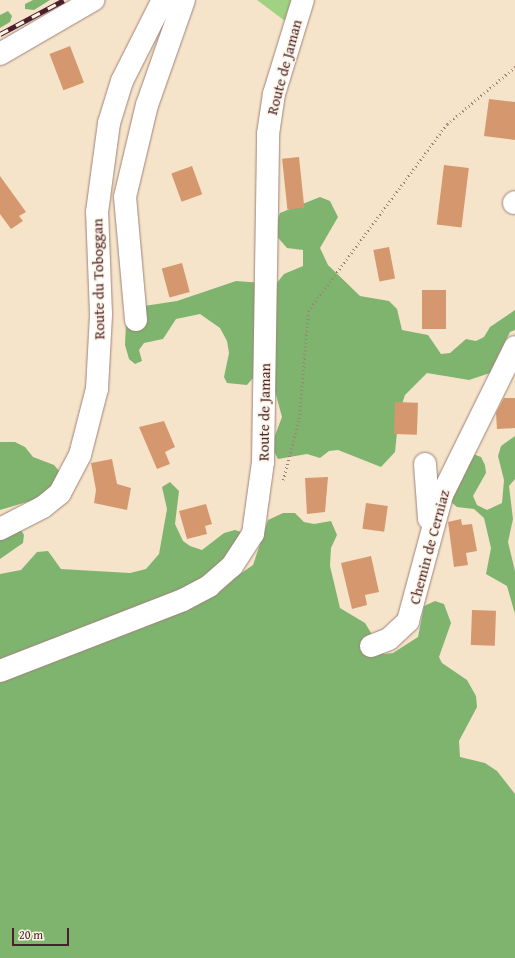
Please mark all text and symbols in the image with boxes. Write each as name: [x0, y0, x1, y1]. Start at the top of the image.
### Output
street label: Route de Jaman: [263, 17, 305, 117]
street label: Route du Toboggan: [88, 218, 108, 340]
street label: Route de Jaman: [254, 363, 274, 461]
street label: Chemin de Cerniaz: [405, 488, 453, 606]
scale bar: [14, 920, 71, 946]
text: 20 m: [19, 926, 43, 943]

